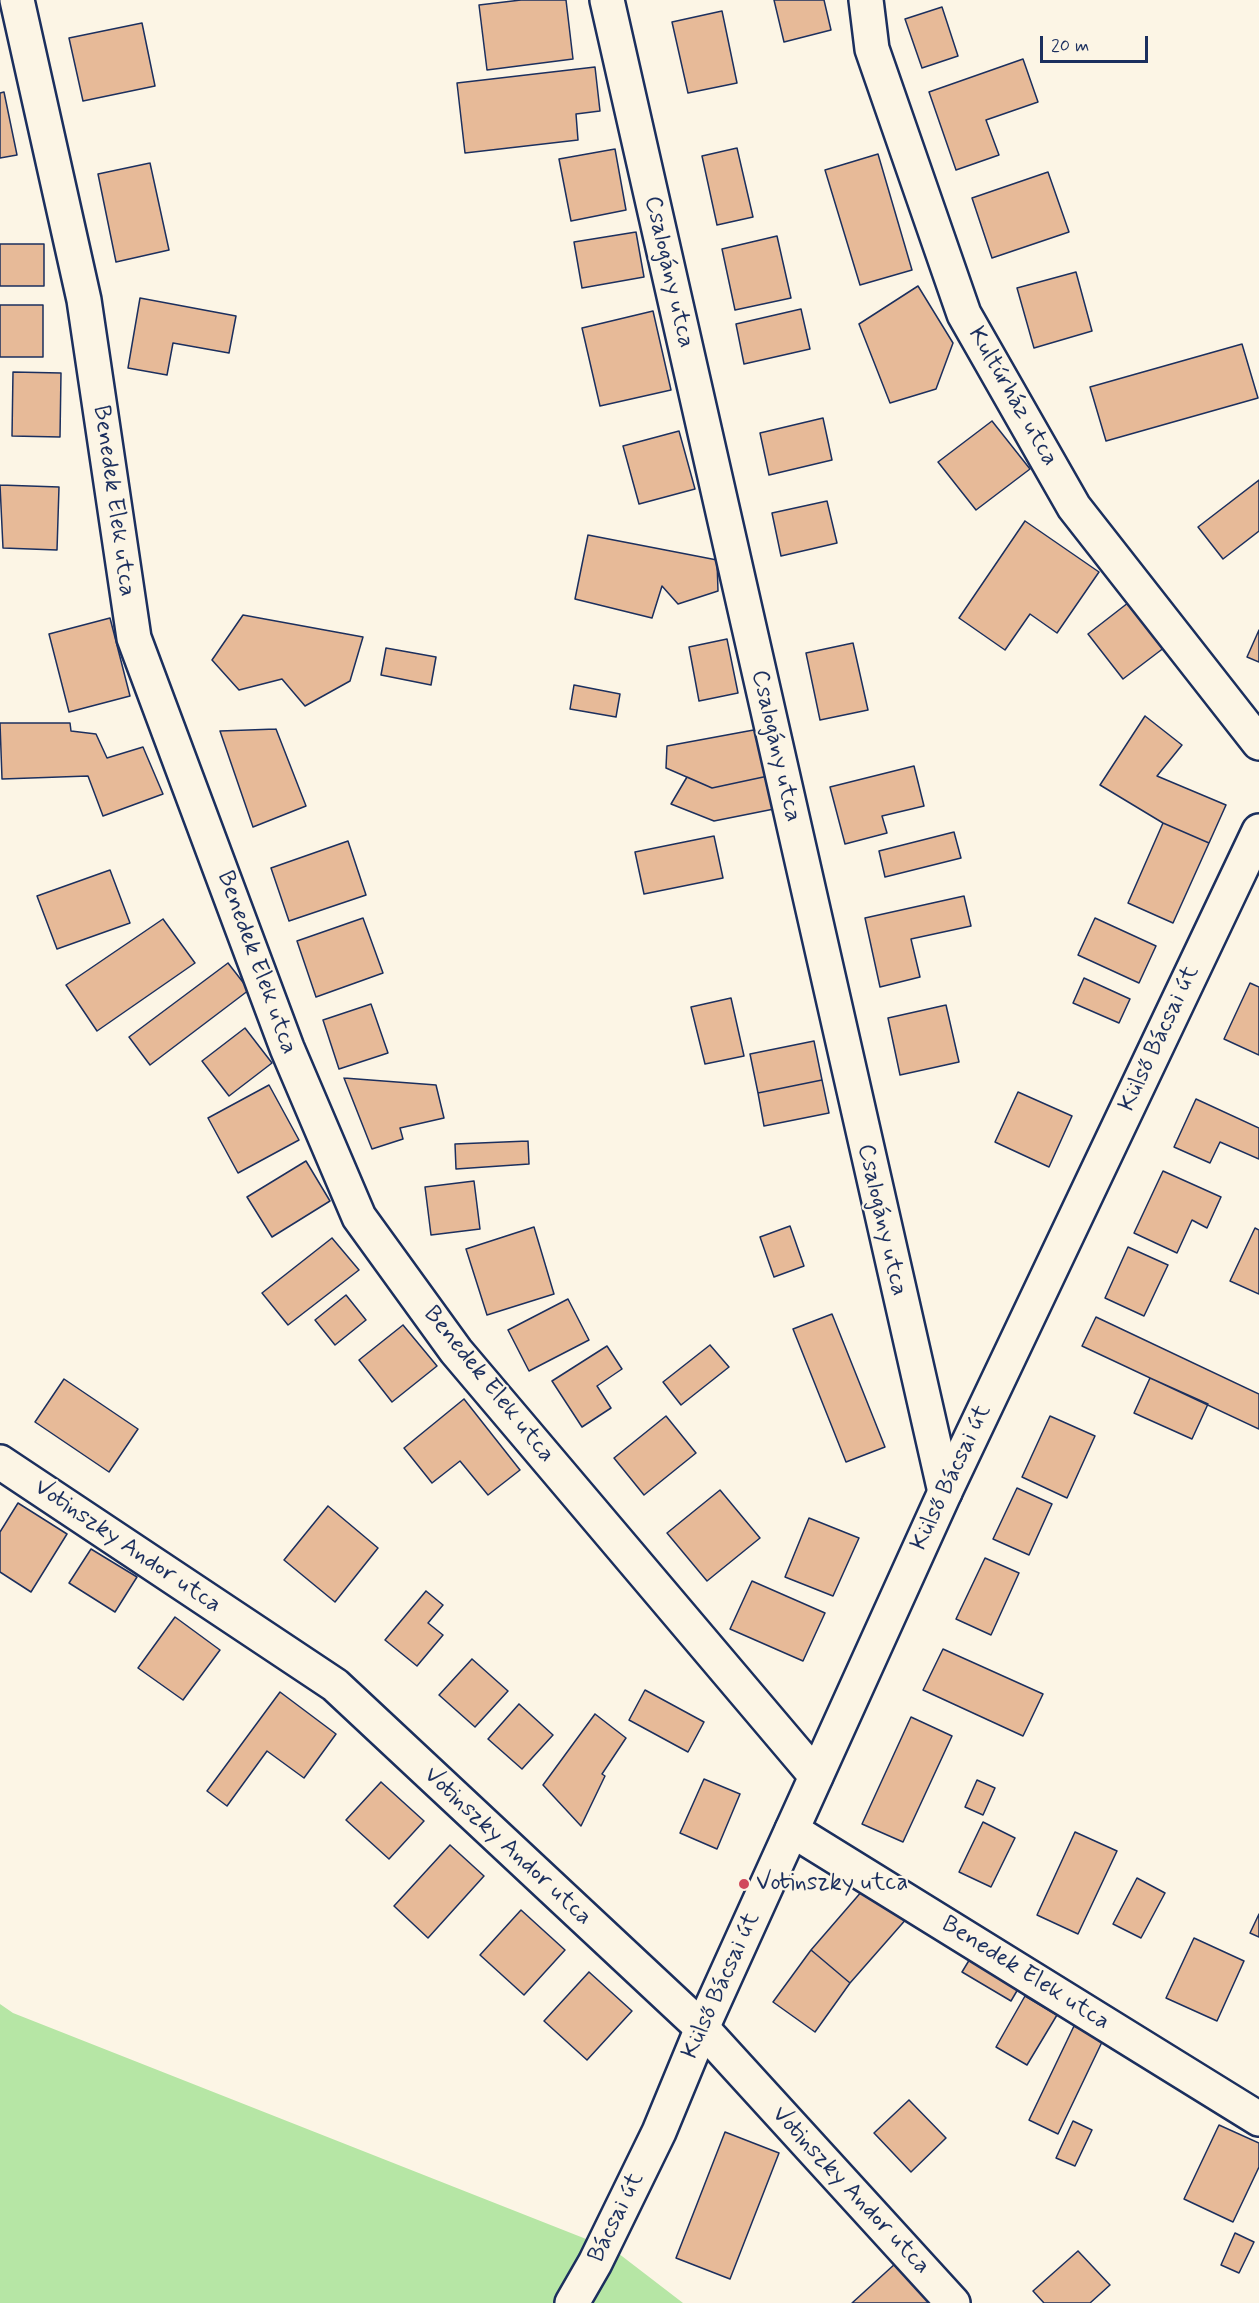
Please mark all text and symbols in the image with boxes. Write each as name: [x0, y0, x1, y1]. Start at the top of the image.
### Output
scale bar: [1043, 24, 1151, 62]
text: 20 m: [1051, 34, 1089, 58]
street label: Csalogány utca: [637, 193, 699, 351]
street label: Kultúrház utca: [961, 322, 1063, 472]
street label: Benedek Elek utca: [85, 403, 141, 599]
street label: Csalogány utca: [744, 667, 806, 825]
street label: Benedek Elek utca: [209, 867, 303, 1059]
street label: Külső Bácsai út: [1114, 962, 1206, 1116]
street label: Csalogány utca: [850, 1141, 912, 1299]
street label: Benedek Elek utca: [416, 1301, 560, 1469]
street label: Külső Bácsai út: [906, 1401, 998, 1555]
street label: Votinszky Andor utca: [28, 1474, 226, 1620]
street label: Votinszky Andor utca: [417, 1762, 597, 1932]
place label: Votinszky utca: [756, 1870, 908, 1898]
marker: Votinszky utca: [737, 1877, 751, 1891]
street label: Külső Bácsai út: [677, 1908, 767, 2064]
street label: Benedek Elek utca: [936, 1911, 1114, 2037]
street label: Votinszky Andor utca: [765, 2101, 935, 2281]
street label: Bácsai út: [583, 2168, 651, 2268]

